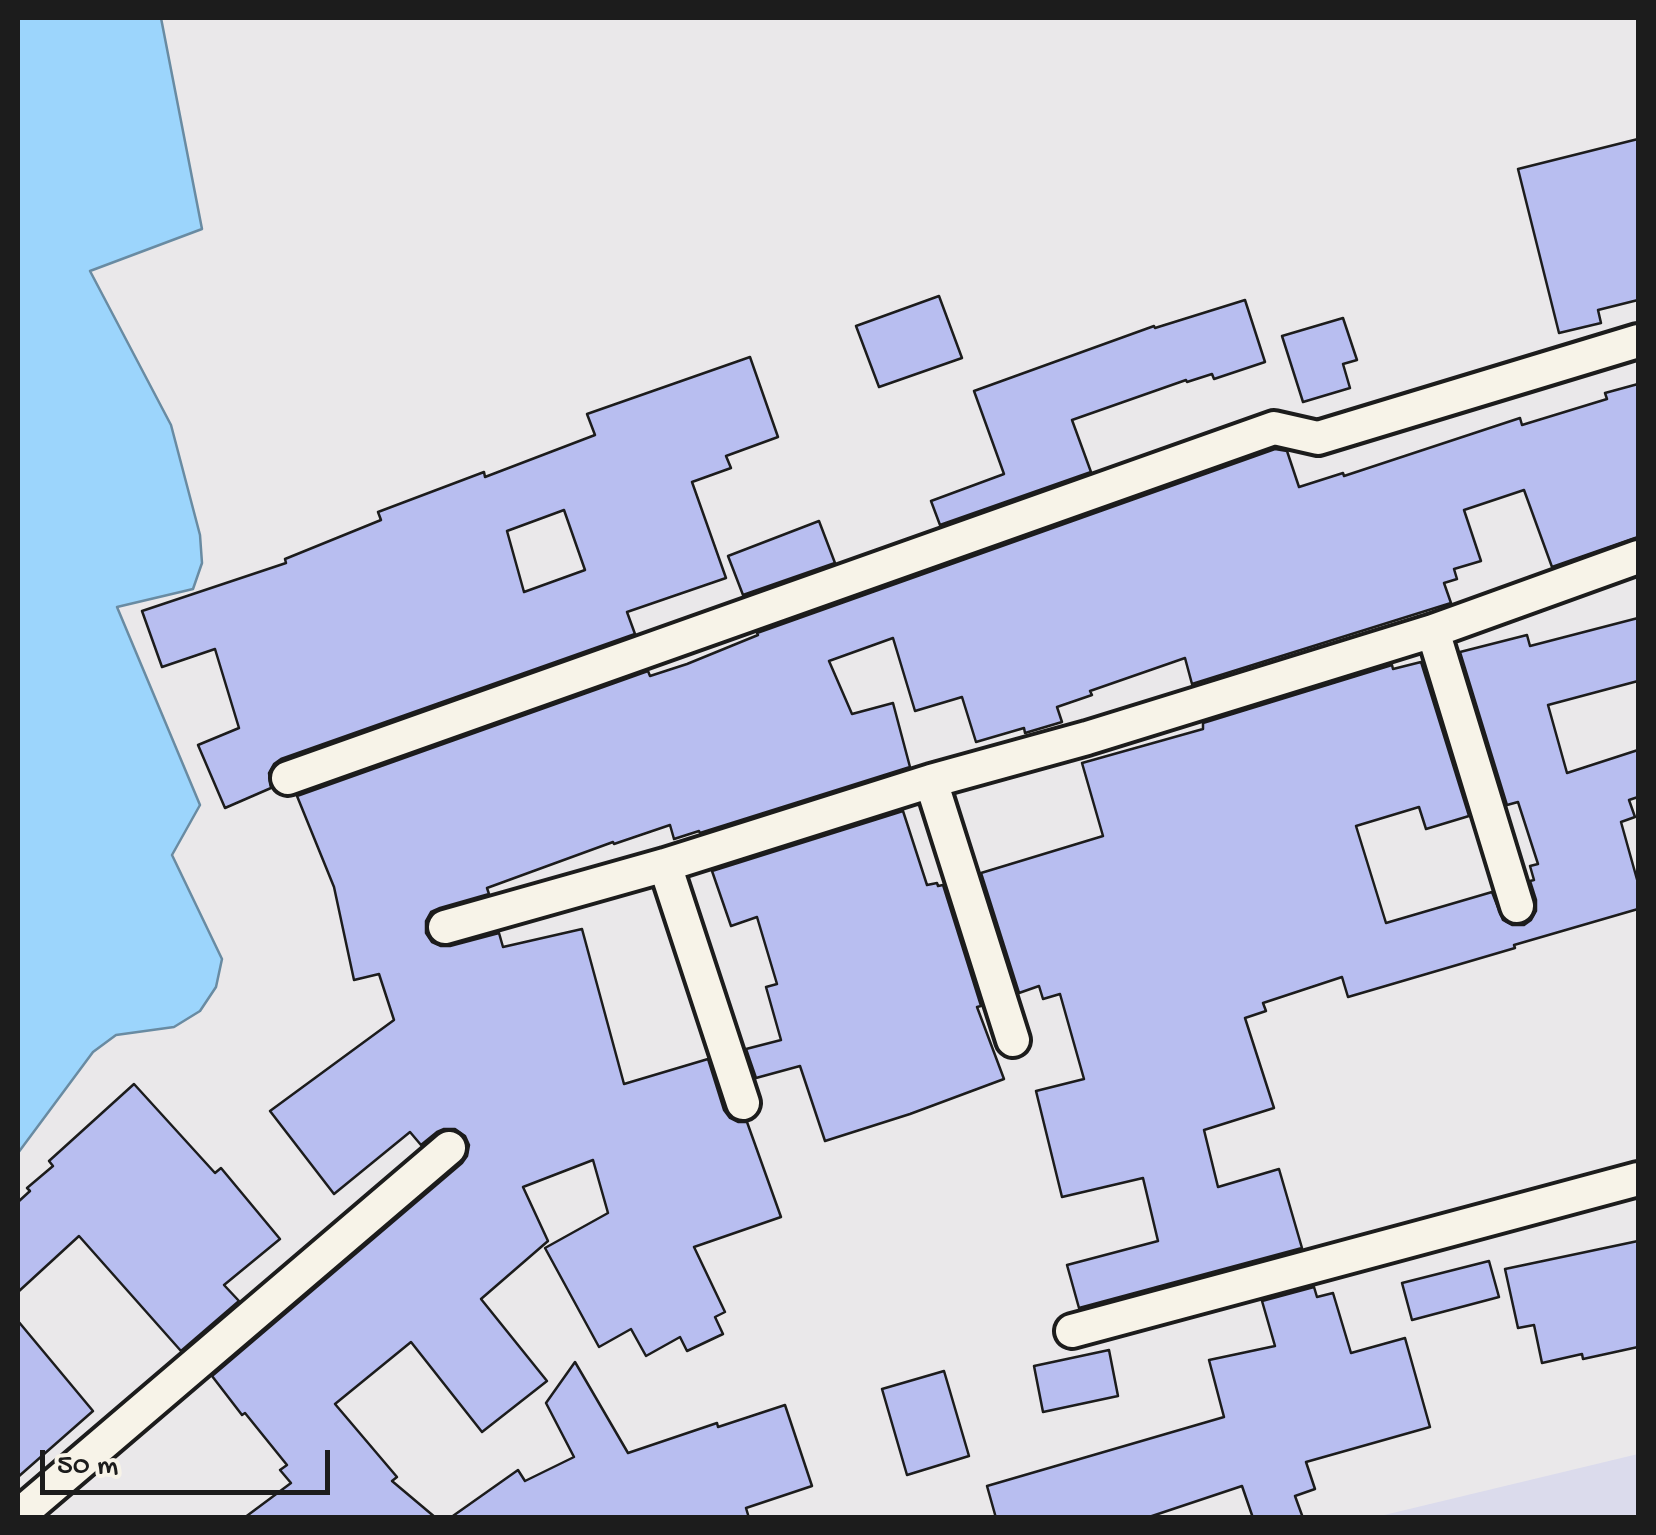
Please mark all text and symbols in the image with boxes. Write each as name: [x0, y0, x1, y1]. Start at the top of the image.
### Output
scale bar: [45, 1430, 335, 1492]
text: 50 m: [57, 1450, 118, 1485]

